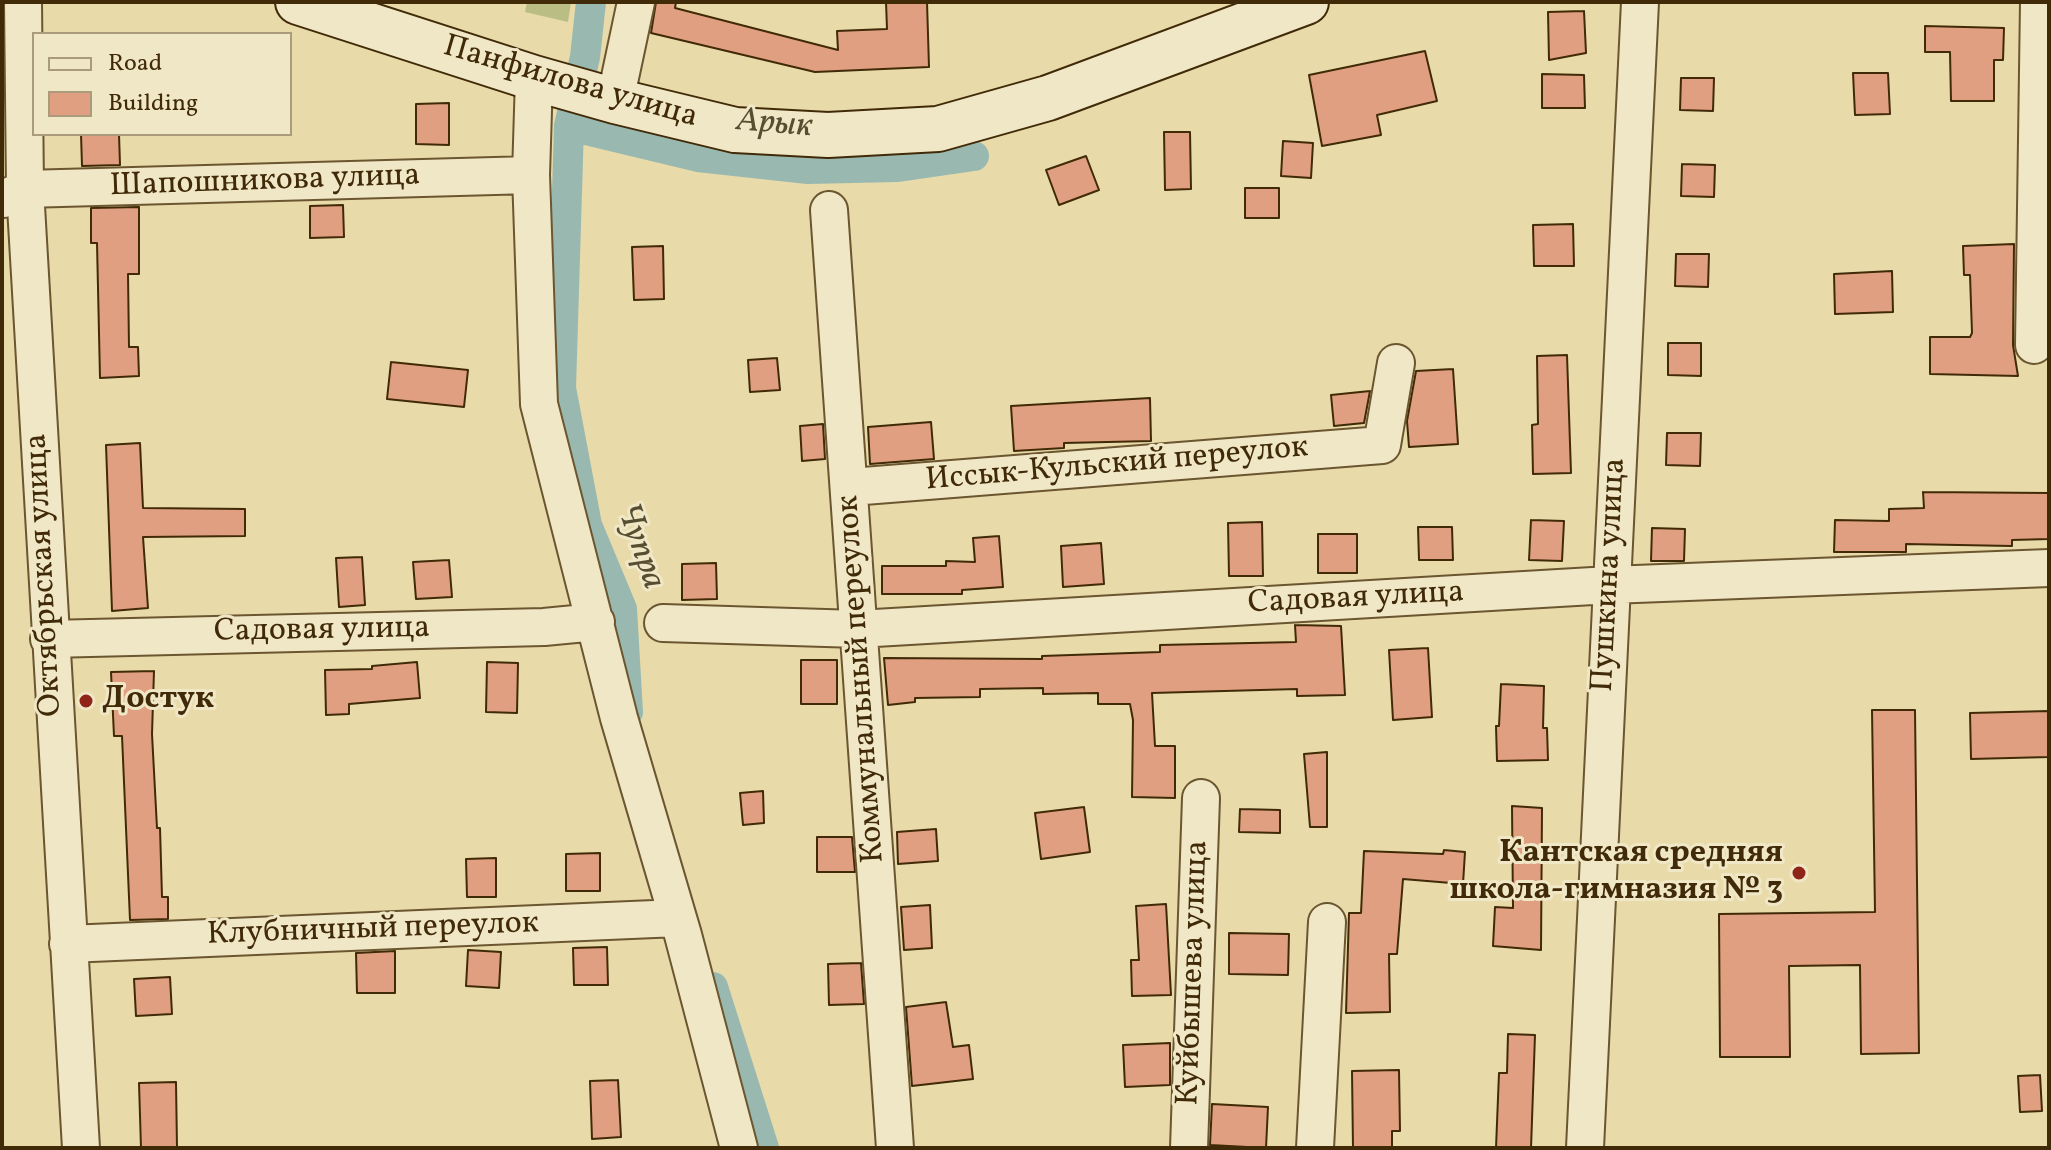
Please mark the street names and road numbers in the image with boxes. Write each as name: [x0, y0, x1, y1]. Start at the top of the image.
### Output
street label: Панфилова улица: [438, 29, 702, 139]
street label: Шапошникова улица: [109, 158, 421, 208]
street label: Иссык-Кульский переулок: [924, 430, 1310, 502]
street label: Октябрьская улица: [19, 432, 73, 718]
street label: Пушкина улица: [1586, 457, 1636, 693]
street label: Коммунальный переулок: [831, 494, 895, 864]
street label: Садовая улица: [1247, 575, 1465, 625]
street label: Садовая улица: [214, 611, 430, 653]
street label: Куйбышева улица: [1171, 840, 1219, 1106]
street label: Клубничный переулок: [206, 906, 540, 956]

